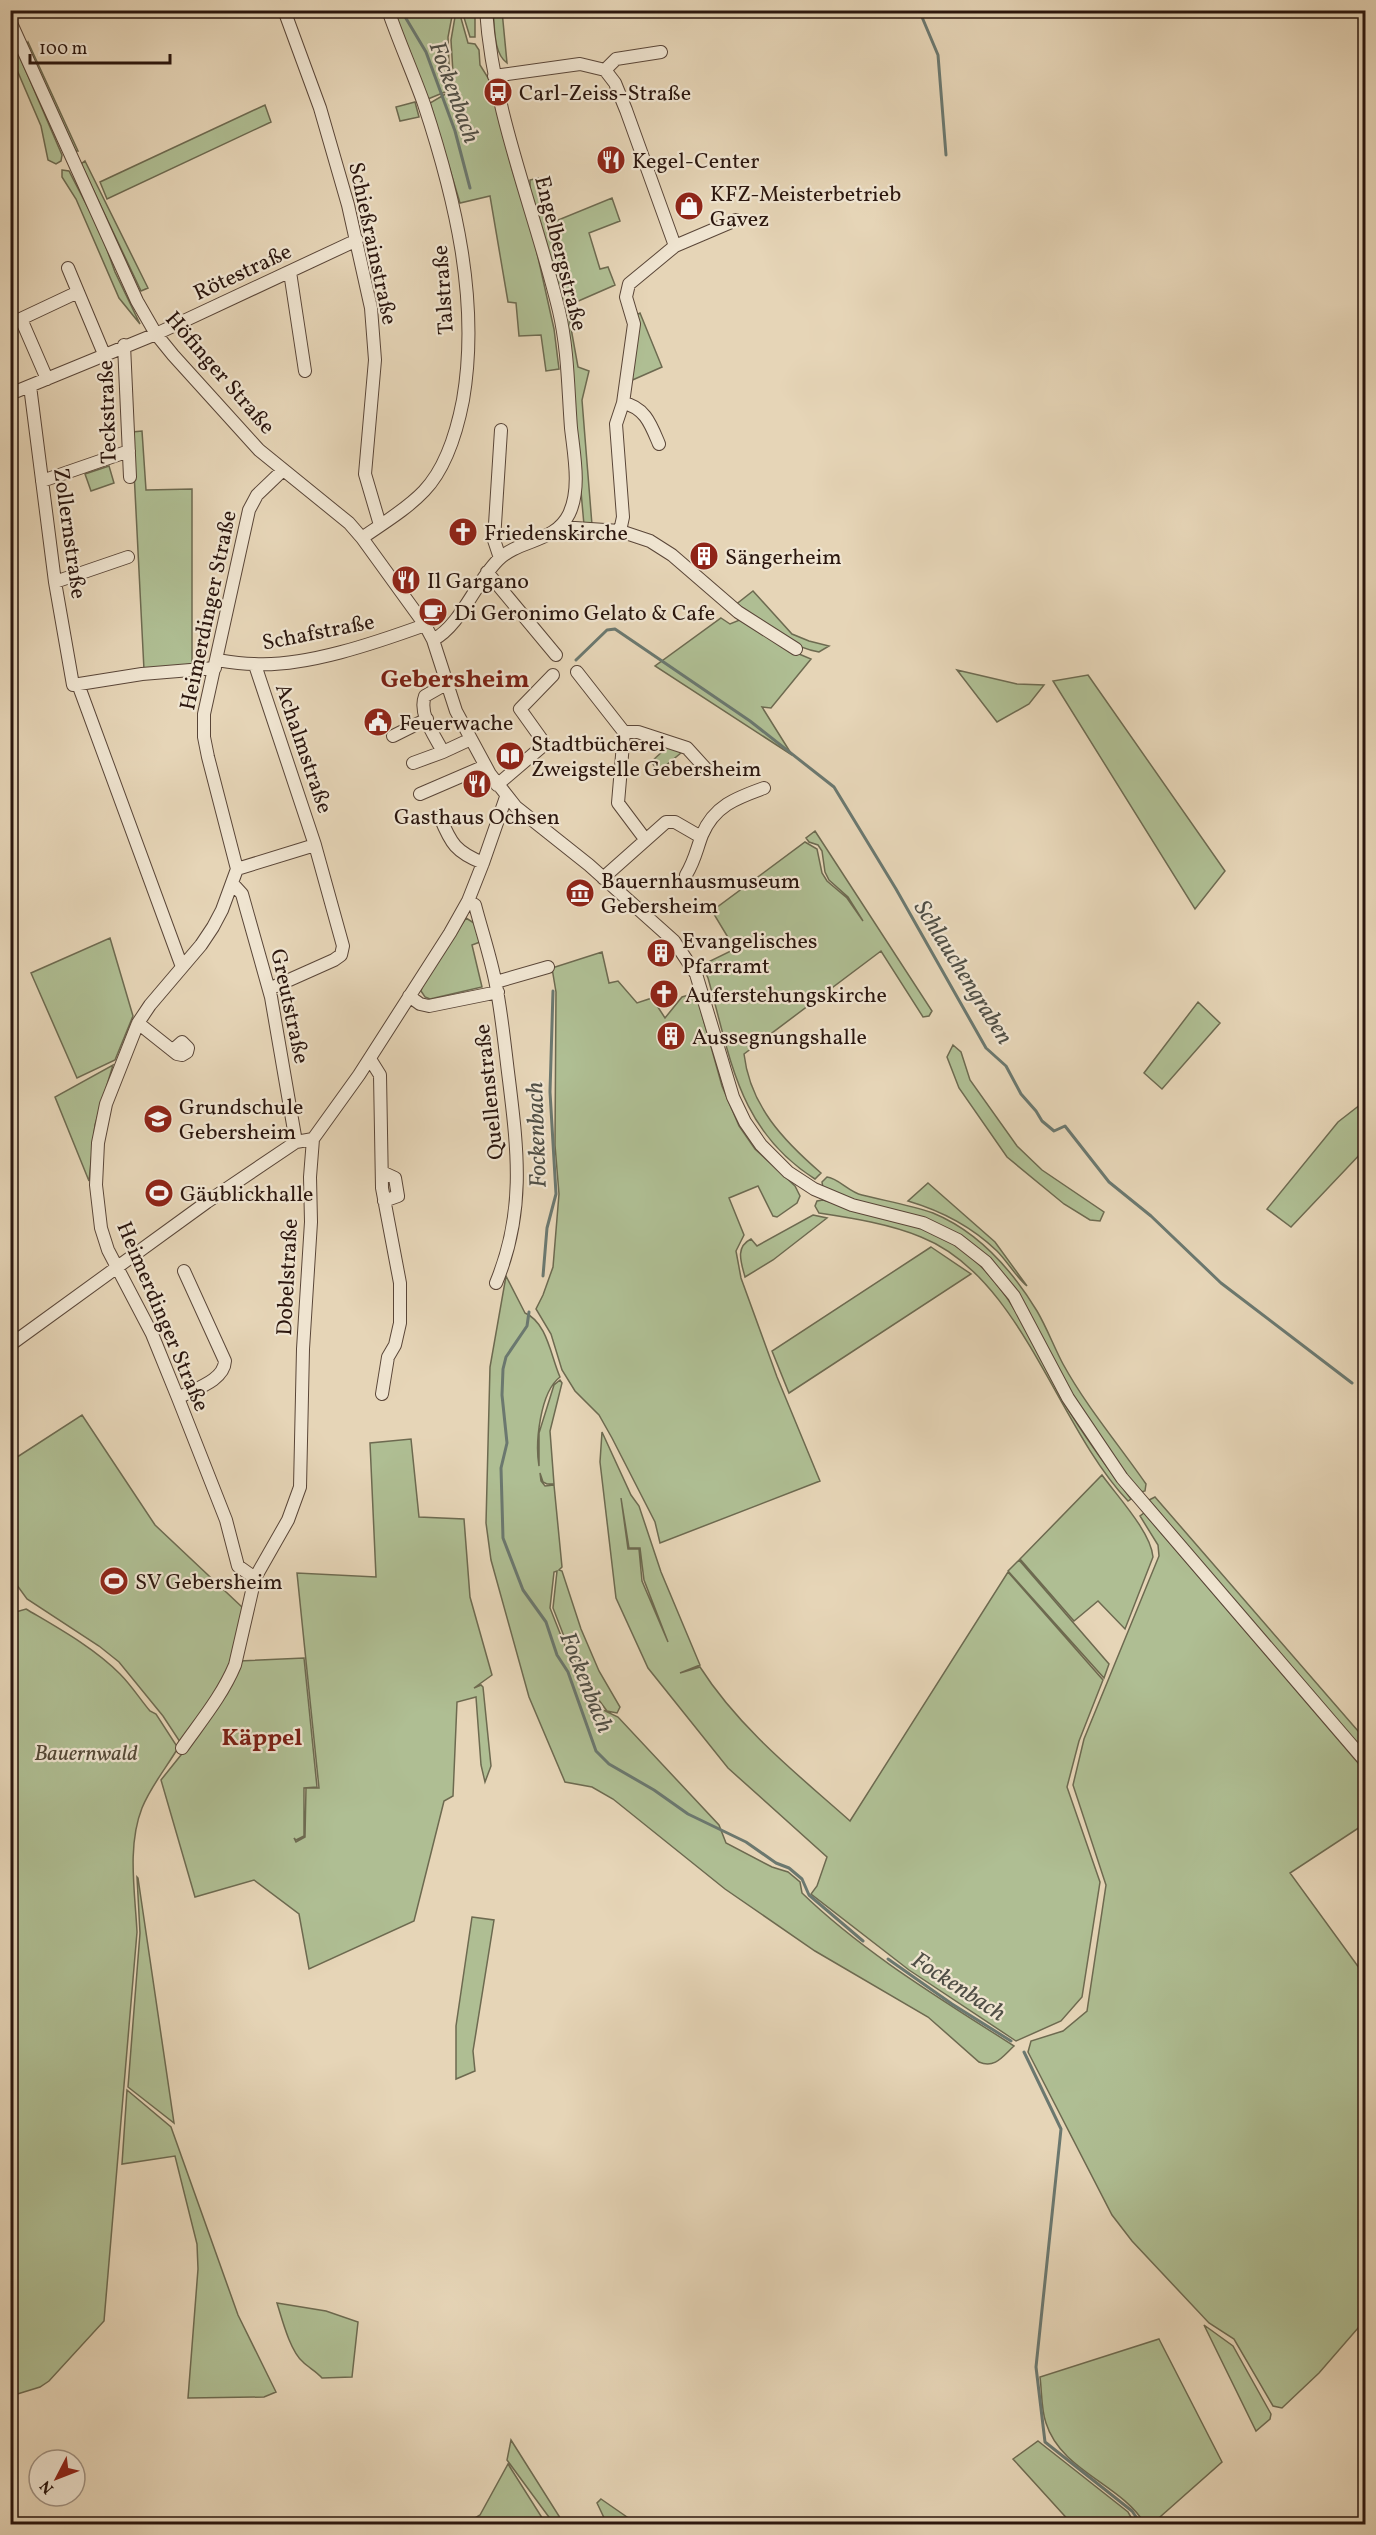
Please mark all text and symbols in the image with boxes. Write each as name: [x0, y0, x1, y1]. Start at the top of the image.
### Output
scale bar: [30, 27, 170, 65]
text: 100 m: [39, 37, 88, 62]
water label: Fockenbach: [419, 37, 487, 149]
bus stop icon: Carl-Zeiss-Straße: [482, 76, 514, 108]
place label: Carl-Zeiss-Straße: [519, 79, 691, 110]
restaurant icon: Kegel-Center: [595, 144, 627, 176]
place label: Kegel-Center: [632, 147, 759, 178]
street label: Schießrainstraße: [339, 159, 404, 328]
street label: Engelbergstraße: [525, 173, 594, 334]
place label: KFZ-Meisterbetrieb Gavez: [710, 180, 901, 236]
shop icon: KFZ-Meisterbetrieb Gavez: [673, 190, 705, 222]
street label: Rötestraße: [189, 237, 297, 310]
street label: Talstraße: [426, 244, 463, 336]
street label: Höfinger Straße: [157, 305, 281, 442]
street label: Teckstraße: [91, 359, 126, 464]
street label: Zollernstraße: [44, 466, 93, 601]
street label: Heimerdinger Straße: [173, 508, 246, 713]
church icon: Friedenskirche: [447, 516, 479, 548]
place label: Friedenskirche: [484, 519, 628, 550]
building icon: Sängerheim: [688, 540, 720, 572]
place label: Sängerheim: [725, 543, 842, 574]
restaurant icon: Il Gargano: [390, 564, 422, 596]
place label: Il Gargano: [427, 567, 529, 598]
cafe icon: Di Geronimo Gelato & Cafe: [417, 596, 449, 628]
place label: Di Geronimo Gelato & Cafe: [454, 599, 715, 630]
street label: Schafstraße: [260, 607, 377, 660]
district label: Gebersheim: [380, 662, 530, 698]
street label: Achalmstraße: [266, 680, 339, 818]
public building icon: Feuerwache: [362, 706, 394, 738]
place label: Feuerwache: [399, 709, 514, 740]
place label: Stadtbücherei Zweigstelle Gebersheim: [531, 730, 761, 786]
library icon: Stadtbücherei Zweigstelle Gebersheim: [494, 740, 526, 772]
restaurant icon: Gasthaus Ochsen: [461, 768, 493, 800]
place label: Gasthaus Ochsen: [394, 803, 560, 834]
place label: Bauernhausmuseum Gebersheim: [601, 867, 800, 923]
museum icon: Bauernhausmuseum Gebersheim: [564, 877, 596, 909]
water label: Schlauchengraben: [904, 894, 1020, 1052]
place label: Evangelisches Pfarramt: [682, 927, 817, 983]
building icon: Evangelisches Pfarramt: [645, 937, 677, 969]
street label: Greutstraße: [261, 946, 316, 1067]
church icon: Auferstehungskirche: [648, 978, 680, 1010]
place label: Auferstehungskirche: [685, 981, 887, 1012]
building icon: Aussegnungshalle: [655, 1020, 687, 1052]
street label: Quellenstraße: [468, 1022, 513, 1161]
place label: Aussegnungshalle: [692, 1023, 867, 1054]
water label: Fockenbach: [519, 1081, 557, 1189]
place label: Grundschule Gebersheim: [179, 1093, 303, 1149]
school or university icon: Grundschule Gebersheim: [142, 1103, 174, 1135]
sports icon: Gäublickhalle: [143, 1177, 175, 1209]
place label: Gäublickhalle: [180, 1180, 313, 1211]
street label: Heimerdinger Straße: [108, 1217, 216, 1417]
street label: Dobelstraße: [270, 1218, 307, 1337]
sports icon: SV Gebersheim: [98, 1565, 130, 1597]
place label: SV Gebersheim: [135, 1568, 283, 1599]
water label: Fockenbach: [549, 1627, 621, 1738]
district label: Käppel: [222, 1722, 302, 1756]
park label: Bauernwald: [34, 1739, 138, 1770]
water label: Fockenbach: [904, 1944, 1012, 2031]
north arrow: [27, 2448, 87, 2508]
text: N: [35, 2475, 59, 2498]

